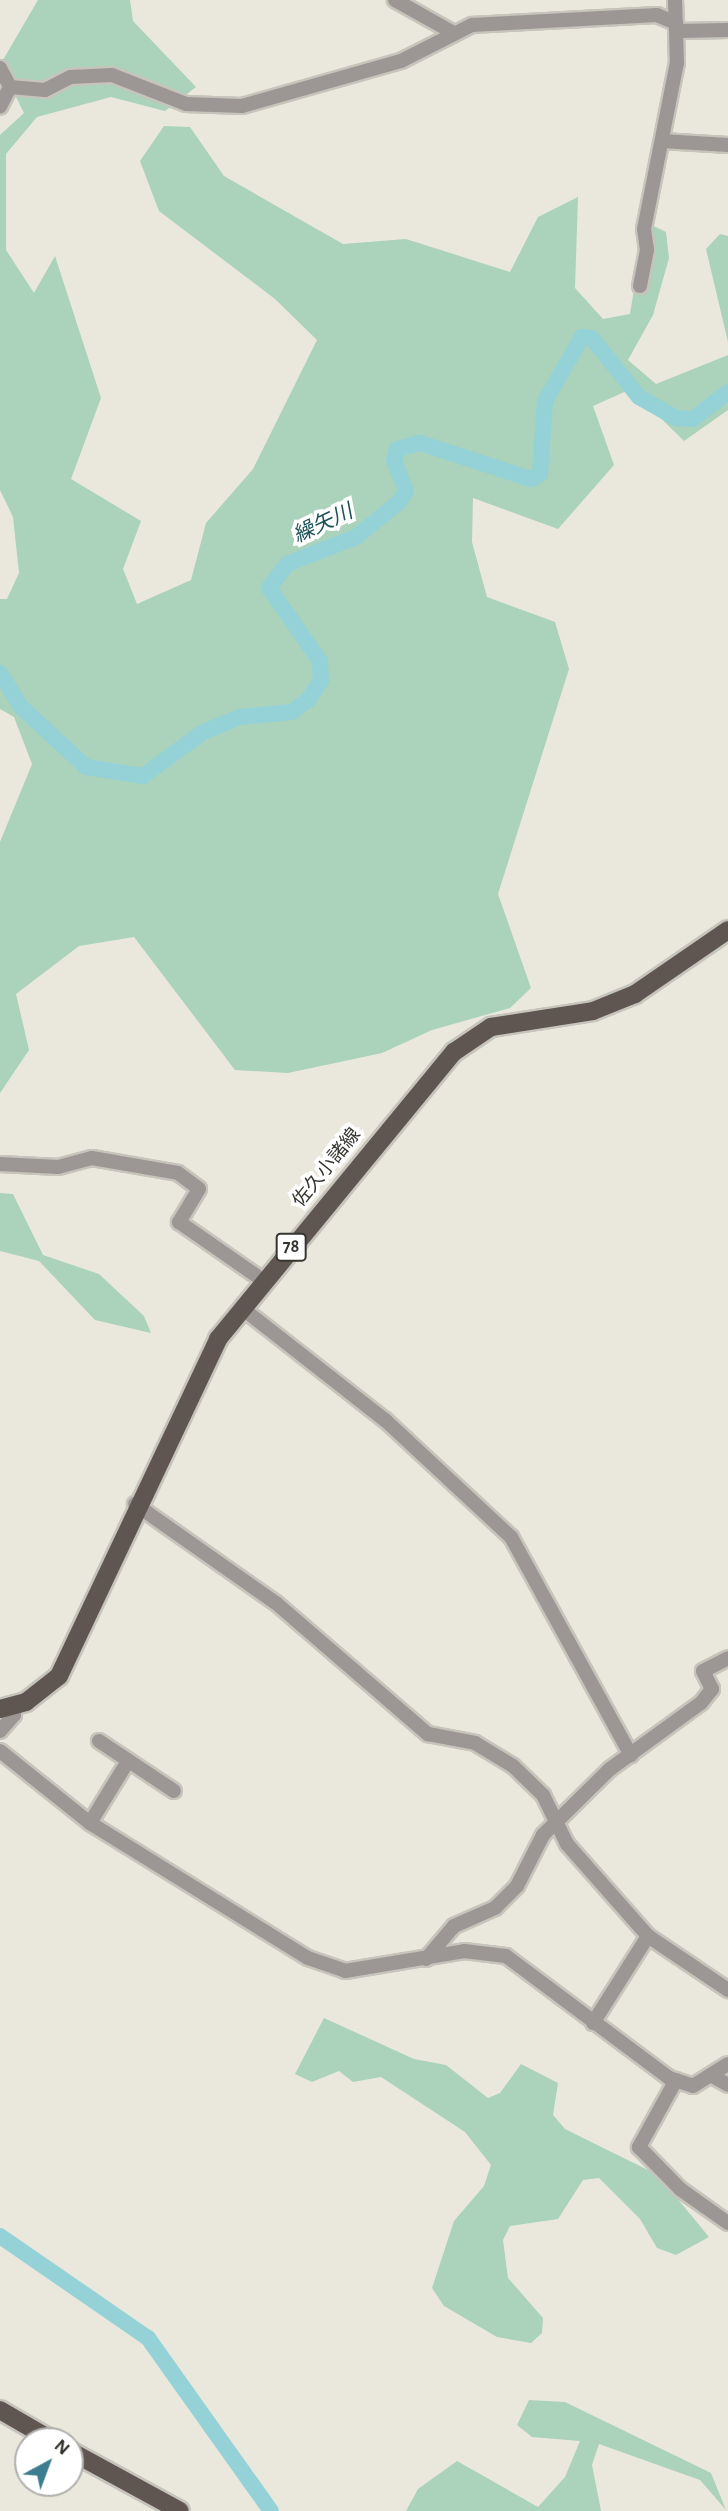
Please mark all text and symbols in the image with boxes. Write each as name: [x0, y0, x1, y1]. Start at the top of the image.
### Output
water label: 繰矢川: [289, 499, 357, 549]
street label: 佐久小諸線: [288, 1124, 366, 1212]
road number: 78: [275, 1232, 307, 1262]
north arrow: [14, 2427, 84, 2497]
text: N: [51, 2436, 73, 2459]

